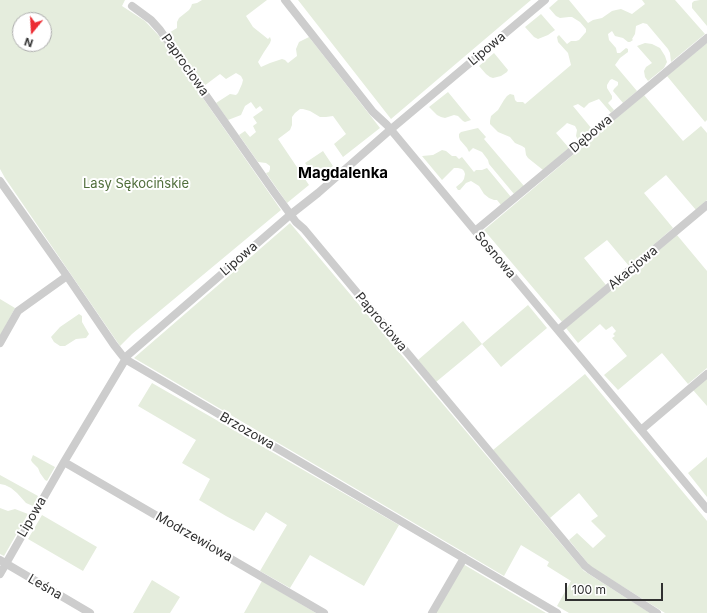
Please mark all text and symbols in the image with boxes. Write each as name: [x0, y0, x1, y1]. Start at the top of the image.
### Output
north arrow: [12, 12, 52, 52]
street label: Lipowa: [465, 29, 509, 69]
street label: Paprociowa: [158, 31, 212, 99]
text: N: [22, 35, 35, 50]
street label: Dębowa: [567, 112, 615, 156]
district label: Magdalenka: [298, 164, 388, 182]
park label: Lasy Sękocińskie: [83, 176, 189, 192]
street label: Sosnowa: [471, 228, 519, 282]
street label: Lipowa: [217, 239, 261, 279]
street label: Akacjowa: [605, 243, 661, 293]
street label: Paprociowa: [352, 289, 410, 355]
street label: Brzozowa: [217, 409, 277, 453]
street label: Lipowa: [14, 494, 50, 540]
street label: Modrzewiowa: [153, 509, 235, 565]
street label: Leśna: [25, 571, 65, 603]
scale bar: [567, 575, 665, 601]
text: 100 m: [572, 582, 606, 597]

